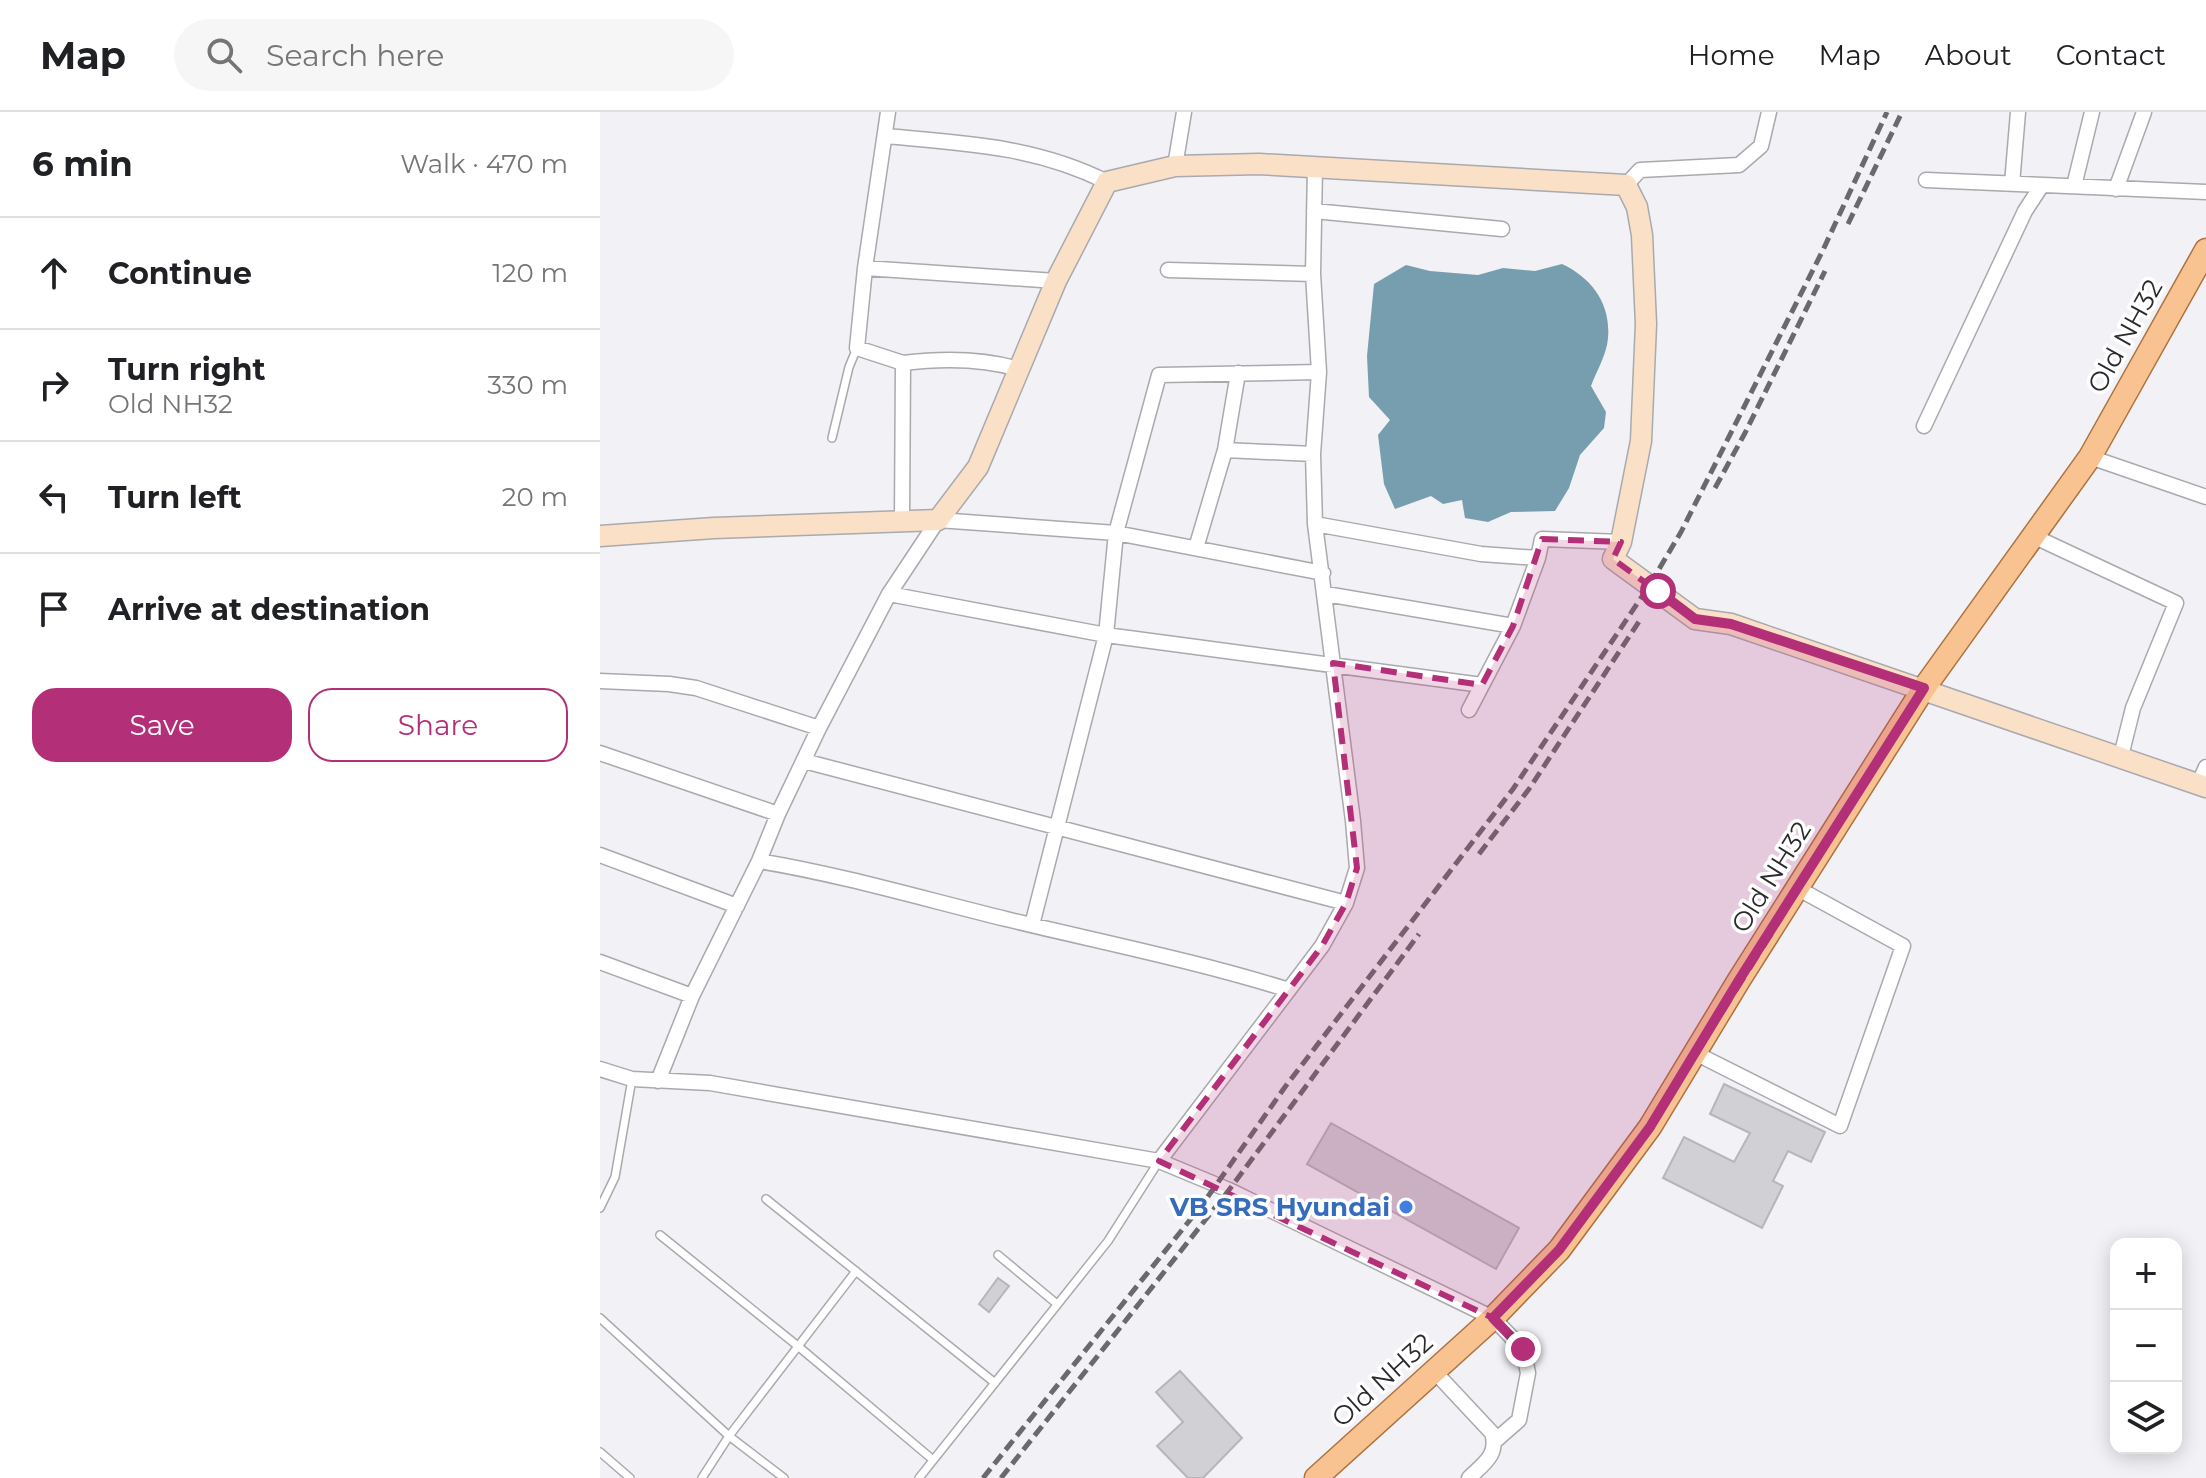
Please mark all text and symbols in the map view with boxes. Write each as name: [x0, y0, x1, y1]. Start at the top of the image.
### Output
search box: [174, 19, 734, 91]
text: Map: [40, 32, 126, 79]
icon: search: [202, 33, 246, 77]
text: Search here: [266, 37, 444, 74]
text: Home: [1688, 38, 1775, 72]
text: Map: [1819, 38, 1881, 72]
text: About: [1925, 38, 2012, 72]
text: Contact: [2056, 38, 2166, 72]
text: 6 min: [32, 143, 133, 185]
text: Walk · 470 m: [400, 148, 568, 180]
icon: ahead: [32, 251, 76, 295]
text: Continue: [108, 255, 252, 292]
text: 120 m: [492, 257, 568, 289]
street label: Old NH32: [2081, 274, 2169, 398]
text: Turn right: [108, 351, 265, 388]
icon: right: [32, 363, 76, 407]
text: 330 m: [487, 369, 568, 401]
text: Old NH32: [108, 388, 233, 420]
icon: left: [32, 475, 76, 519]
text: Turn left: [108, 479, 241, 516]
text: 20 m: [502, 481, 568, 513]
route start: [1640, 573, 1676, 609]
icon: arrive: [32, 587, 76, 631]
text: Arrive at destination: [108, 591, 430, 628]
button: Save: [32, 688, 292, 762]
button: Share: [308, 688, 568, 762]
street label: Old NH32: [1724, 816, 1818, 938]
place label: VB SRS Hyundai: [1169, 1191, 1390, 1223]
marker: VB SRS Hyundai: [1397, 1198, 1415, 1216]
map controls: [2110, 1238, 2182, 1454]
button: +: [2110, 1238, 2182, 1310]
button: −: [2110, 1310, 2182, 1382]
street label: Old NH32: [1325, 1326, 1439, 1434]
route end: [1505, 1331, 1541, 1367]
button: layers: [2110, 1382, 2182, 1454]

